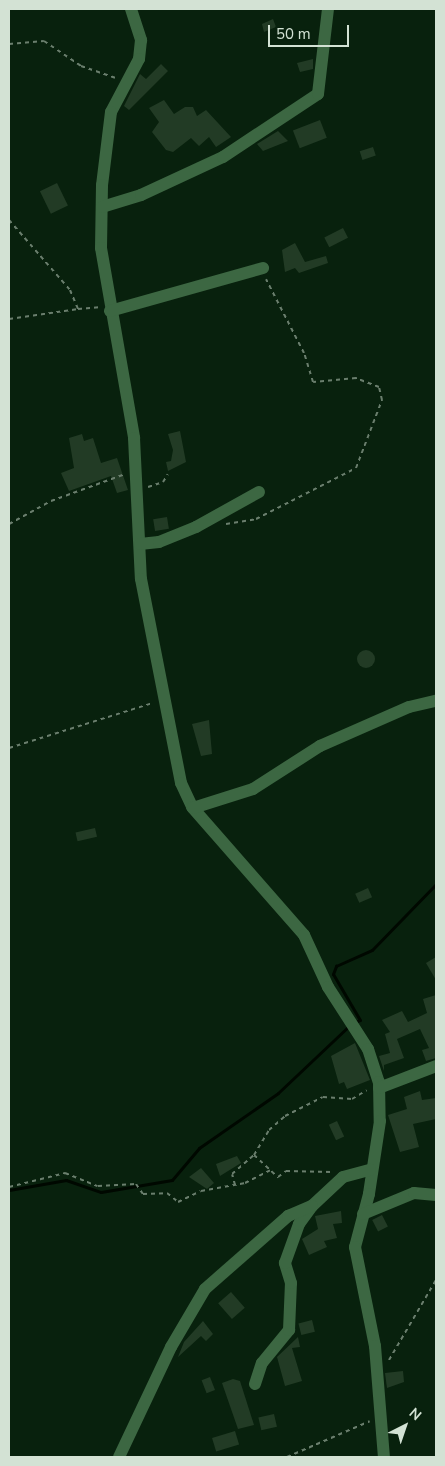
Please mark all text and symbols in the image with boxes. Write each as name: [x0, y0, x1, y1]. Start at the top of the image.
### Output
scale bar: [270, 15, 351, 47]
text: 50 m: [276, 24, 311, 44]
north arrow: [380, 1401, 430, 1451]
text: N: [405, 1404, 425, 1425]

